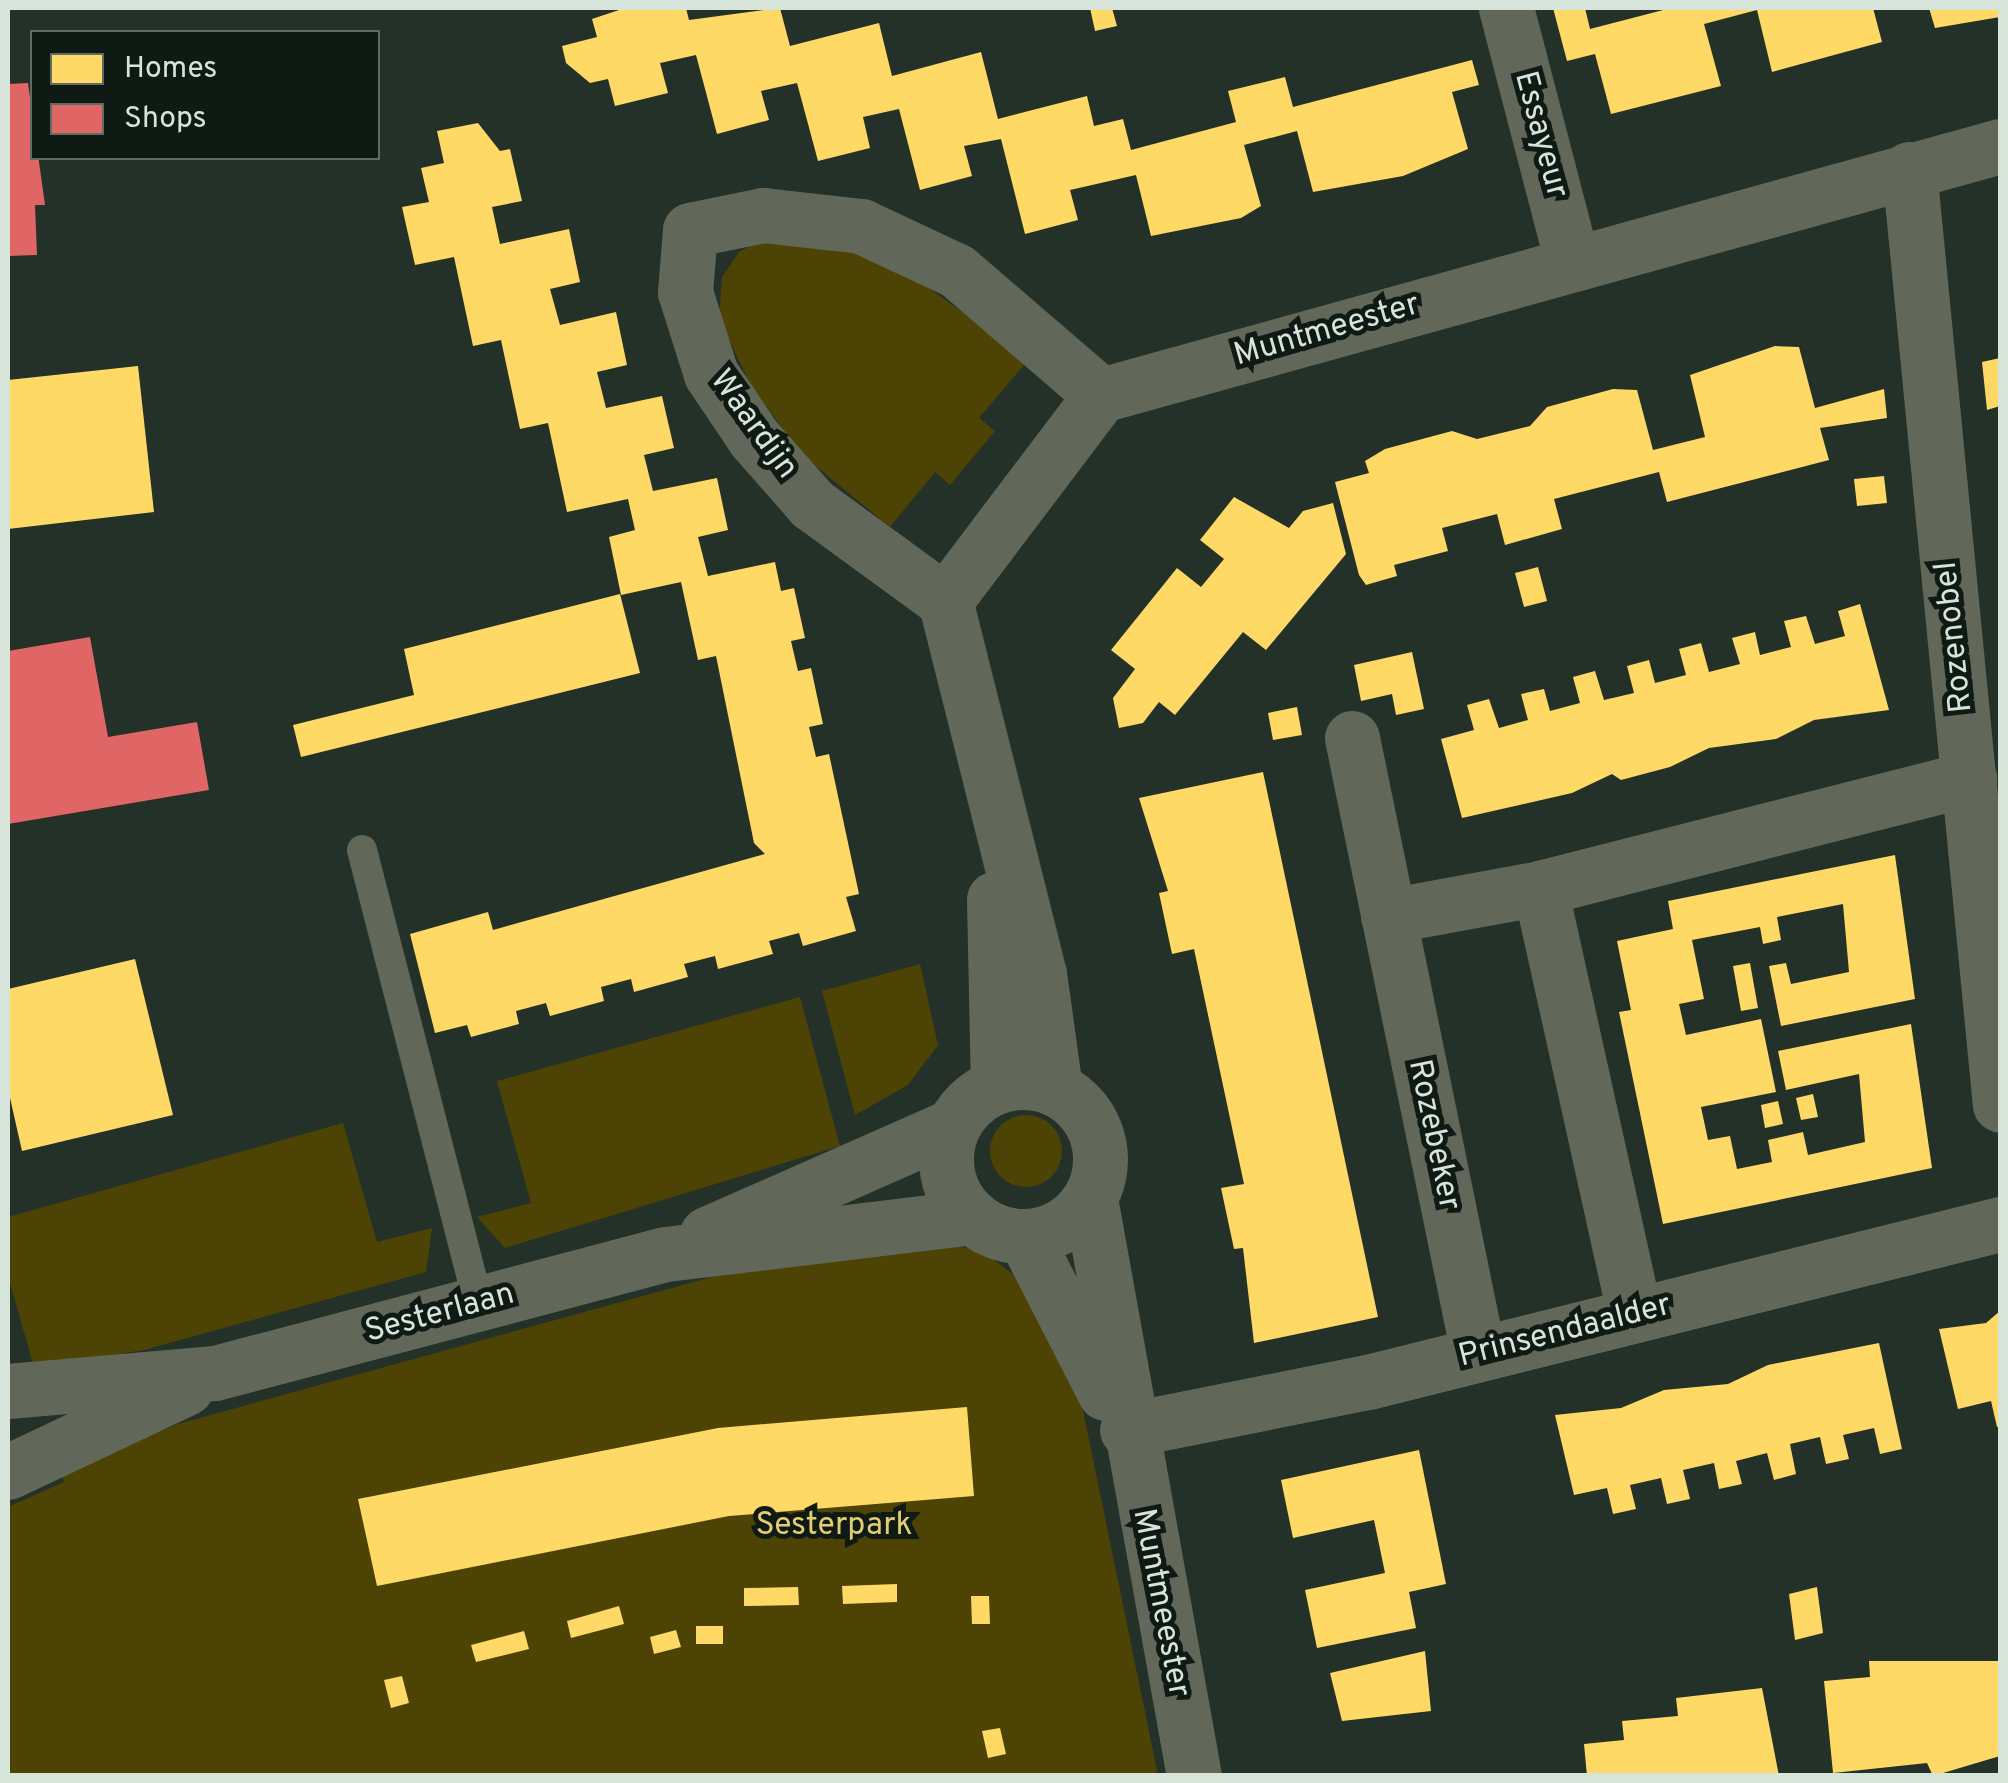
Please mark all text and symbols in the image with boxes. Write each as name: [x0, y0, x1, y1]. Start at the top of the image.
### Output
legend: [30, 30, 380, 160]
text: Homes: [124, 51, 217, 88]
street label: Essayeur: [1505, 67, 1575, 203]
text: Shops: [124, 101, 207, 138]
street label: Muntmeester: [1230, 286, 1424, 376]
street label: Waardijn: [701, 363, 805, 487]
street label: Rozenobel: [1928, 559, 1982, 715]
street label: Rozebeker: [1398, 1056, 1468, 1214]
street label: Sesterlaan: [361, 1276, 519, 1352]
street label: Prinsendaalder: [1455, 1287, 1675, 1377]
street label: Muntmeester: [1123, 1506, 1197, 1700]
park label: Sesterpark: [756, 1507, 912, 1545]

